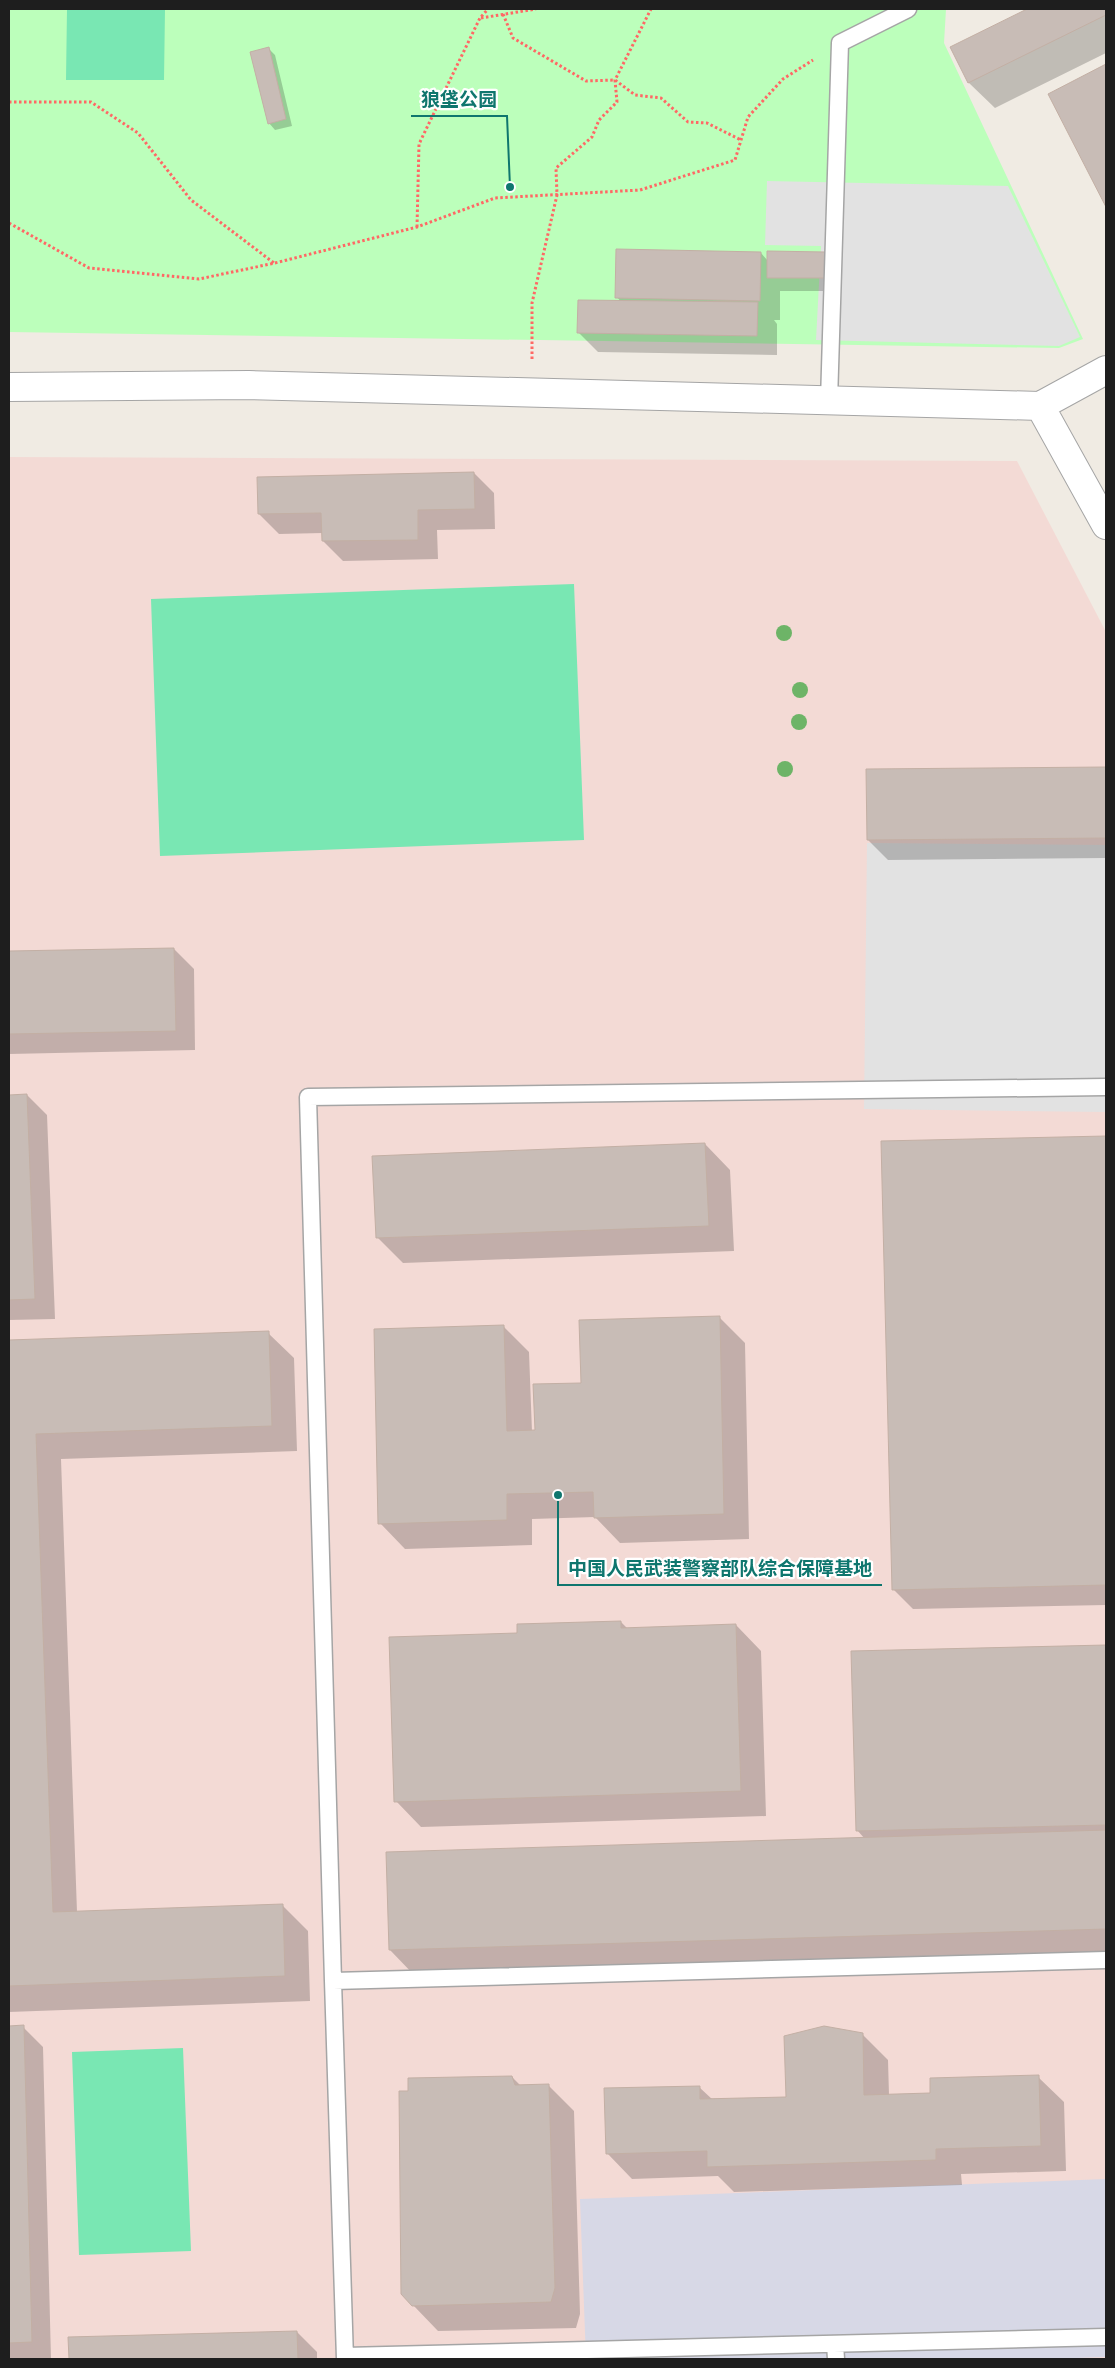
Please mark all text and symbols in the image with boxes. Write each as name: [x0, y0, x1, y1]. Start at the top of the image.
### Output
callout: 狼垡公园: [411, 82, 507, 116]
text: 狼垡公园: [421, 89, 497, 111]
callout: 中国人民武装警察部队综合保障基地: [558, 1551, 882, 1585]
text: 中国人民武装警察部队综合保障基地: [568, 1558, 872, 1580]

